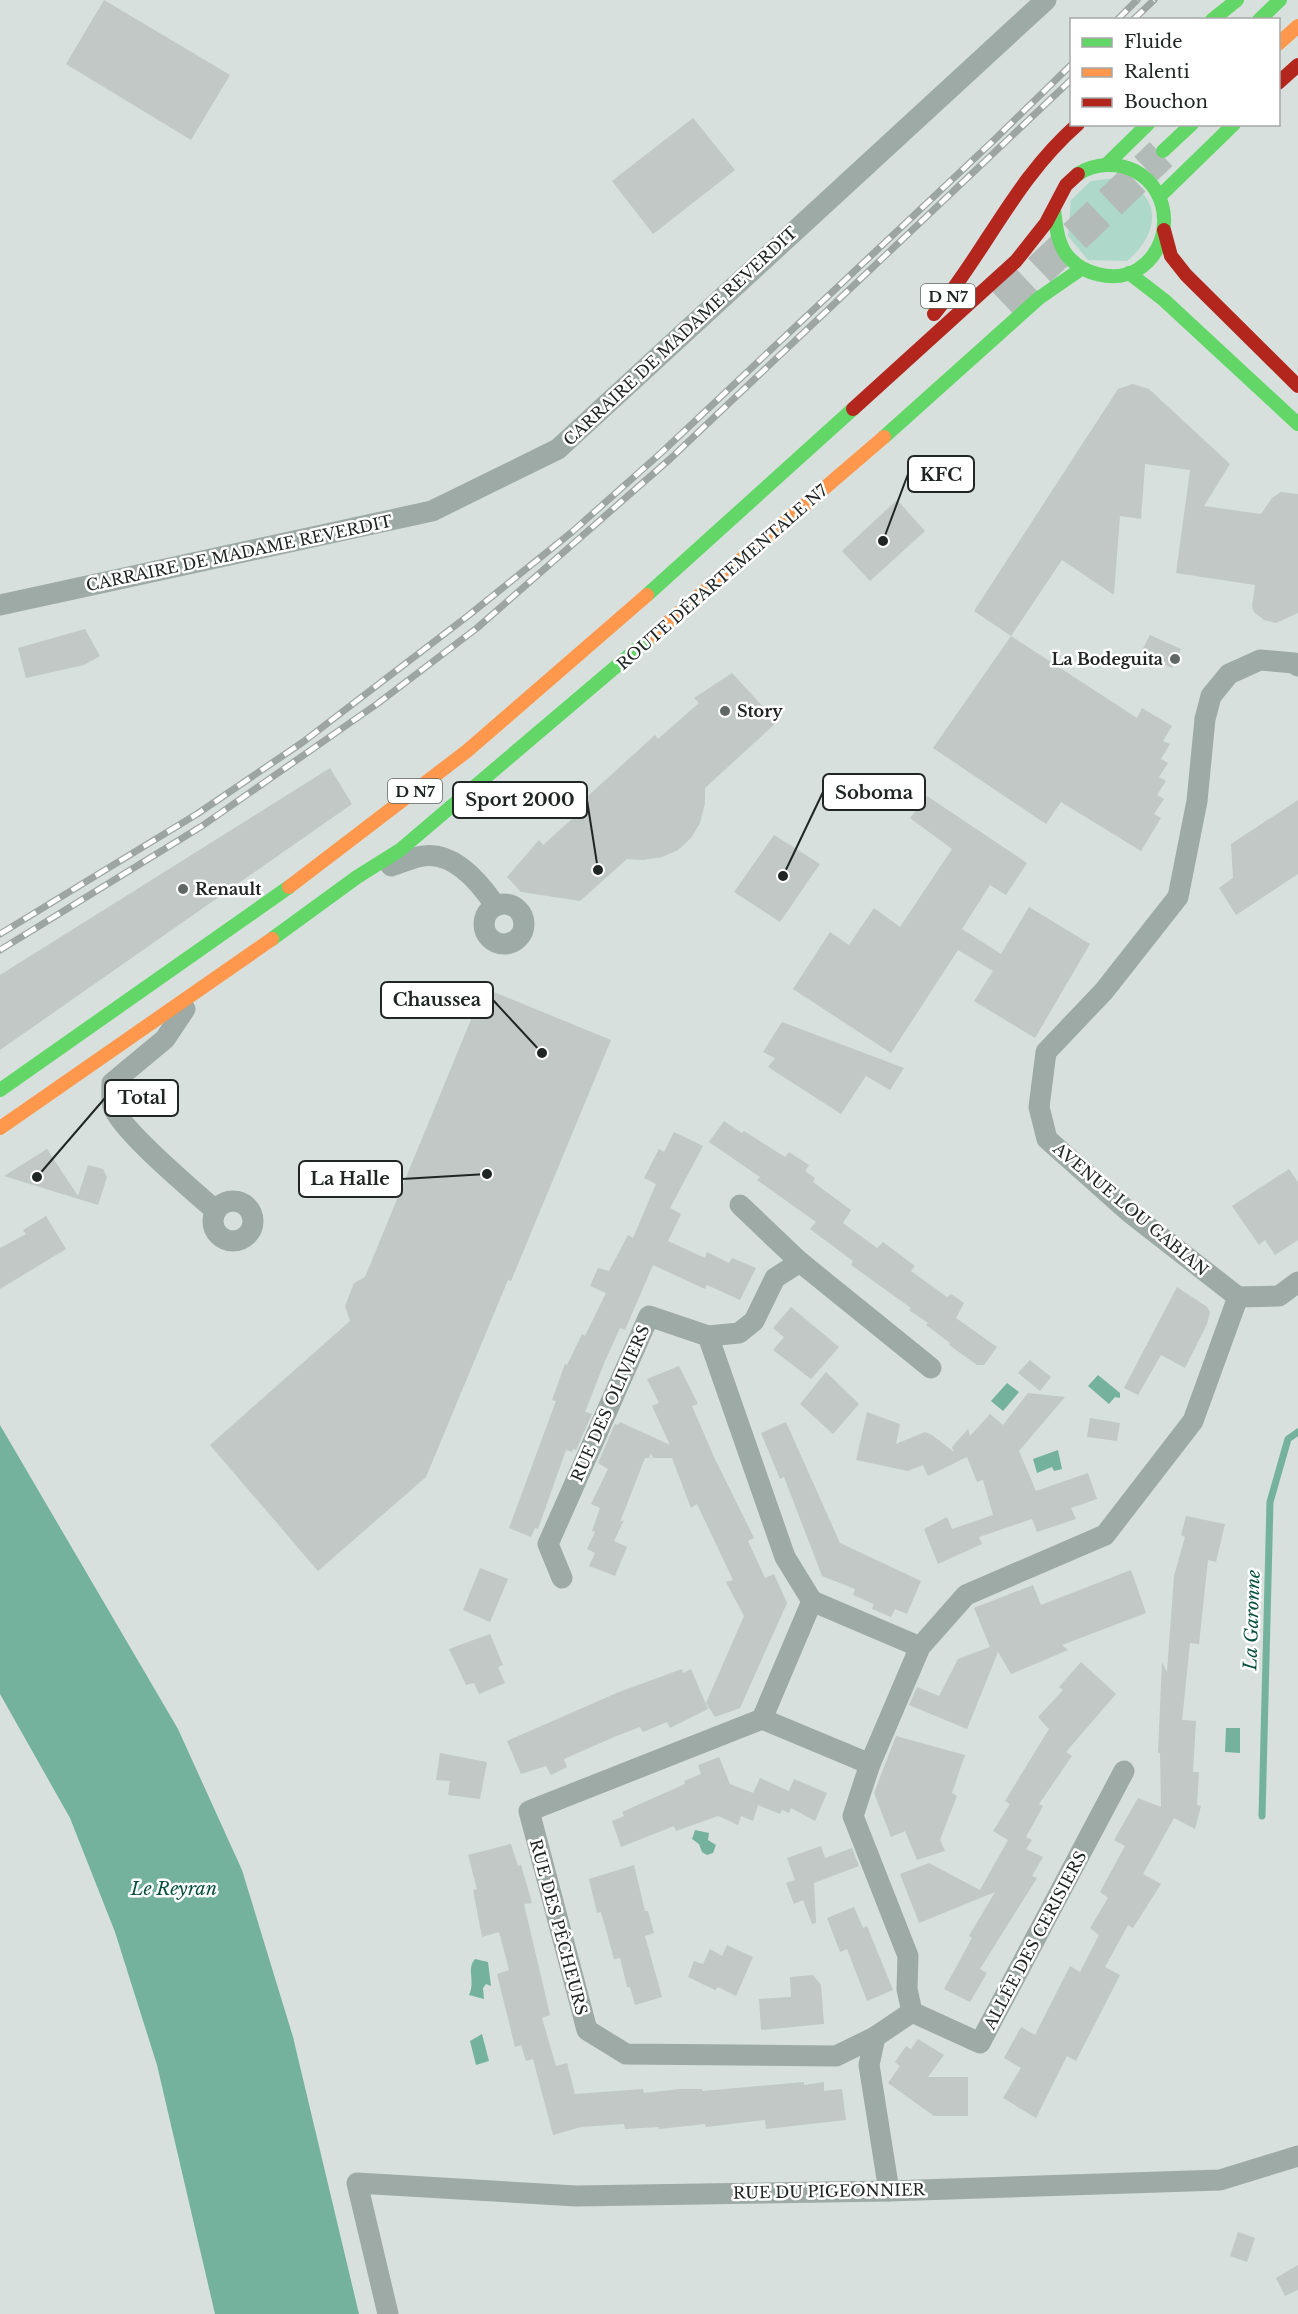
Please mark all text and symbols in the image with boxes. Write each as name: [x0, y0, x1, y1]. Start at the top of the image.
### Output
legend: [1070, 18, 1280, 126]
text: Fluide: [1124, 31, 1183, 53]
text: Ralenti: [1124, 61, 1190, 83]
text: Bouchon: [1124, 91, 1208, 113]
street label: CARRAIRE DE MADAME REVERDIT: [559, 222, 801, 450]
road number: D N7: [921, 284, 975, 308]
callout: KFC: [908, 456, 974, 492]
text: KFC: [920, 464, 962, 486]
street label: ROUTE DÉPARTEMENTALE N7: [613, 479, 832, 674]
street label: CARRAIRE DE MADAME REVERDIT: [84, 511, 394, 595]
place label: La Bodeguita: [1052, 649, 1163, 669]
marker: La Bodeguita: [1168, 652, 1182, 666]
place label: Story: [737, 701, 783, 721]
marker: Story: [718, 704, 732, 718]
callout: Soboma: [823, 774, 925, 810]
road number: D N7: [388, 779, 442, 803]
callout: Sport 2000: [453, 782, 587, 818]
text: Soboma: [835, 782, 914, 804]
text: Sport 2000: [465, 789, 575, 811]
place label: Renault: [195, 879, 262, 899]
marker: Renault: [176, 882, 190, 896]
callout: Chaussea: [381, 982, 493, 1018]
text: Chaussea: [393, 989, 482, 1011]
callout: Total: [105, 1080, 178, 1116]
text: Total: [118, 1087, 167, 1109]
street label: AVENUE LOU GABIAN: [1049, 1138, 1213, 1280]
callout: La Halle: [299, 1161, 402, 1197]
text: La Halle: [310, 1168, 390, 1190]
street label: RUE DES OLIVIERS: [566, 1321, 654, 1485]
water label: La Garonne: [1239, 1569, 1265, 1672]
street label: RUE DES PÊCHEURS: [526, 1837, 592, 2017]
street label: ALLÉE DES CERISIERS: [979, 1847, 1091, 2033]
water label: Le Reyran: [130, 1878, 217, 1900]
street label: RUE DU PIGEONNIER: [733, 2179, 927, 2203]

